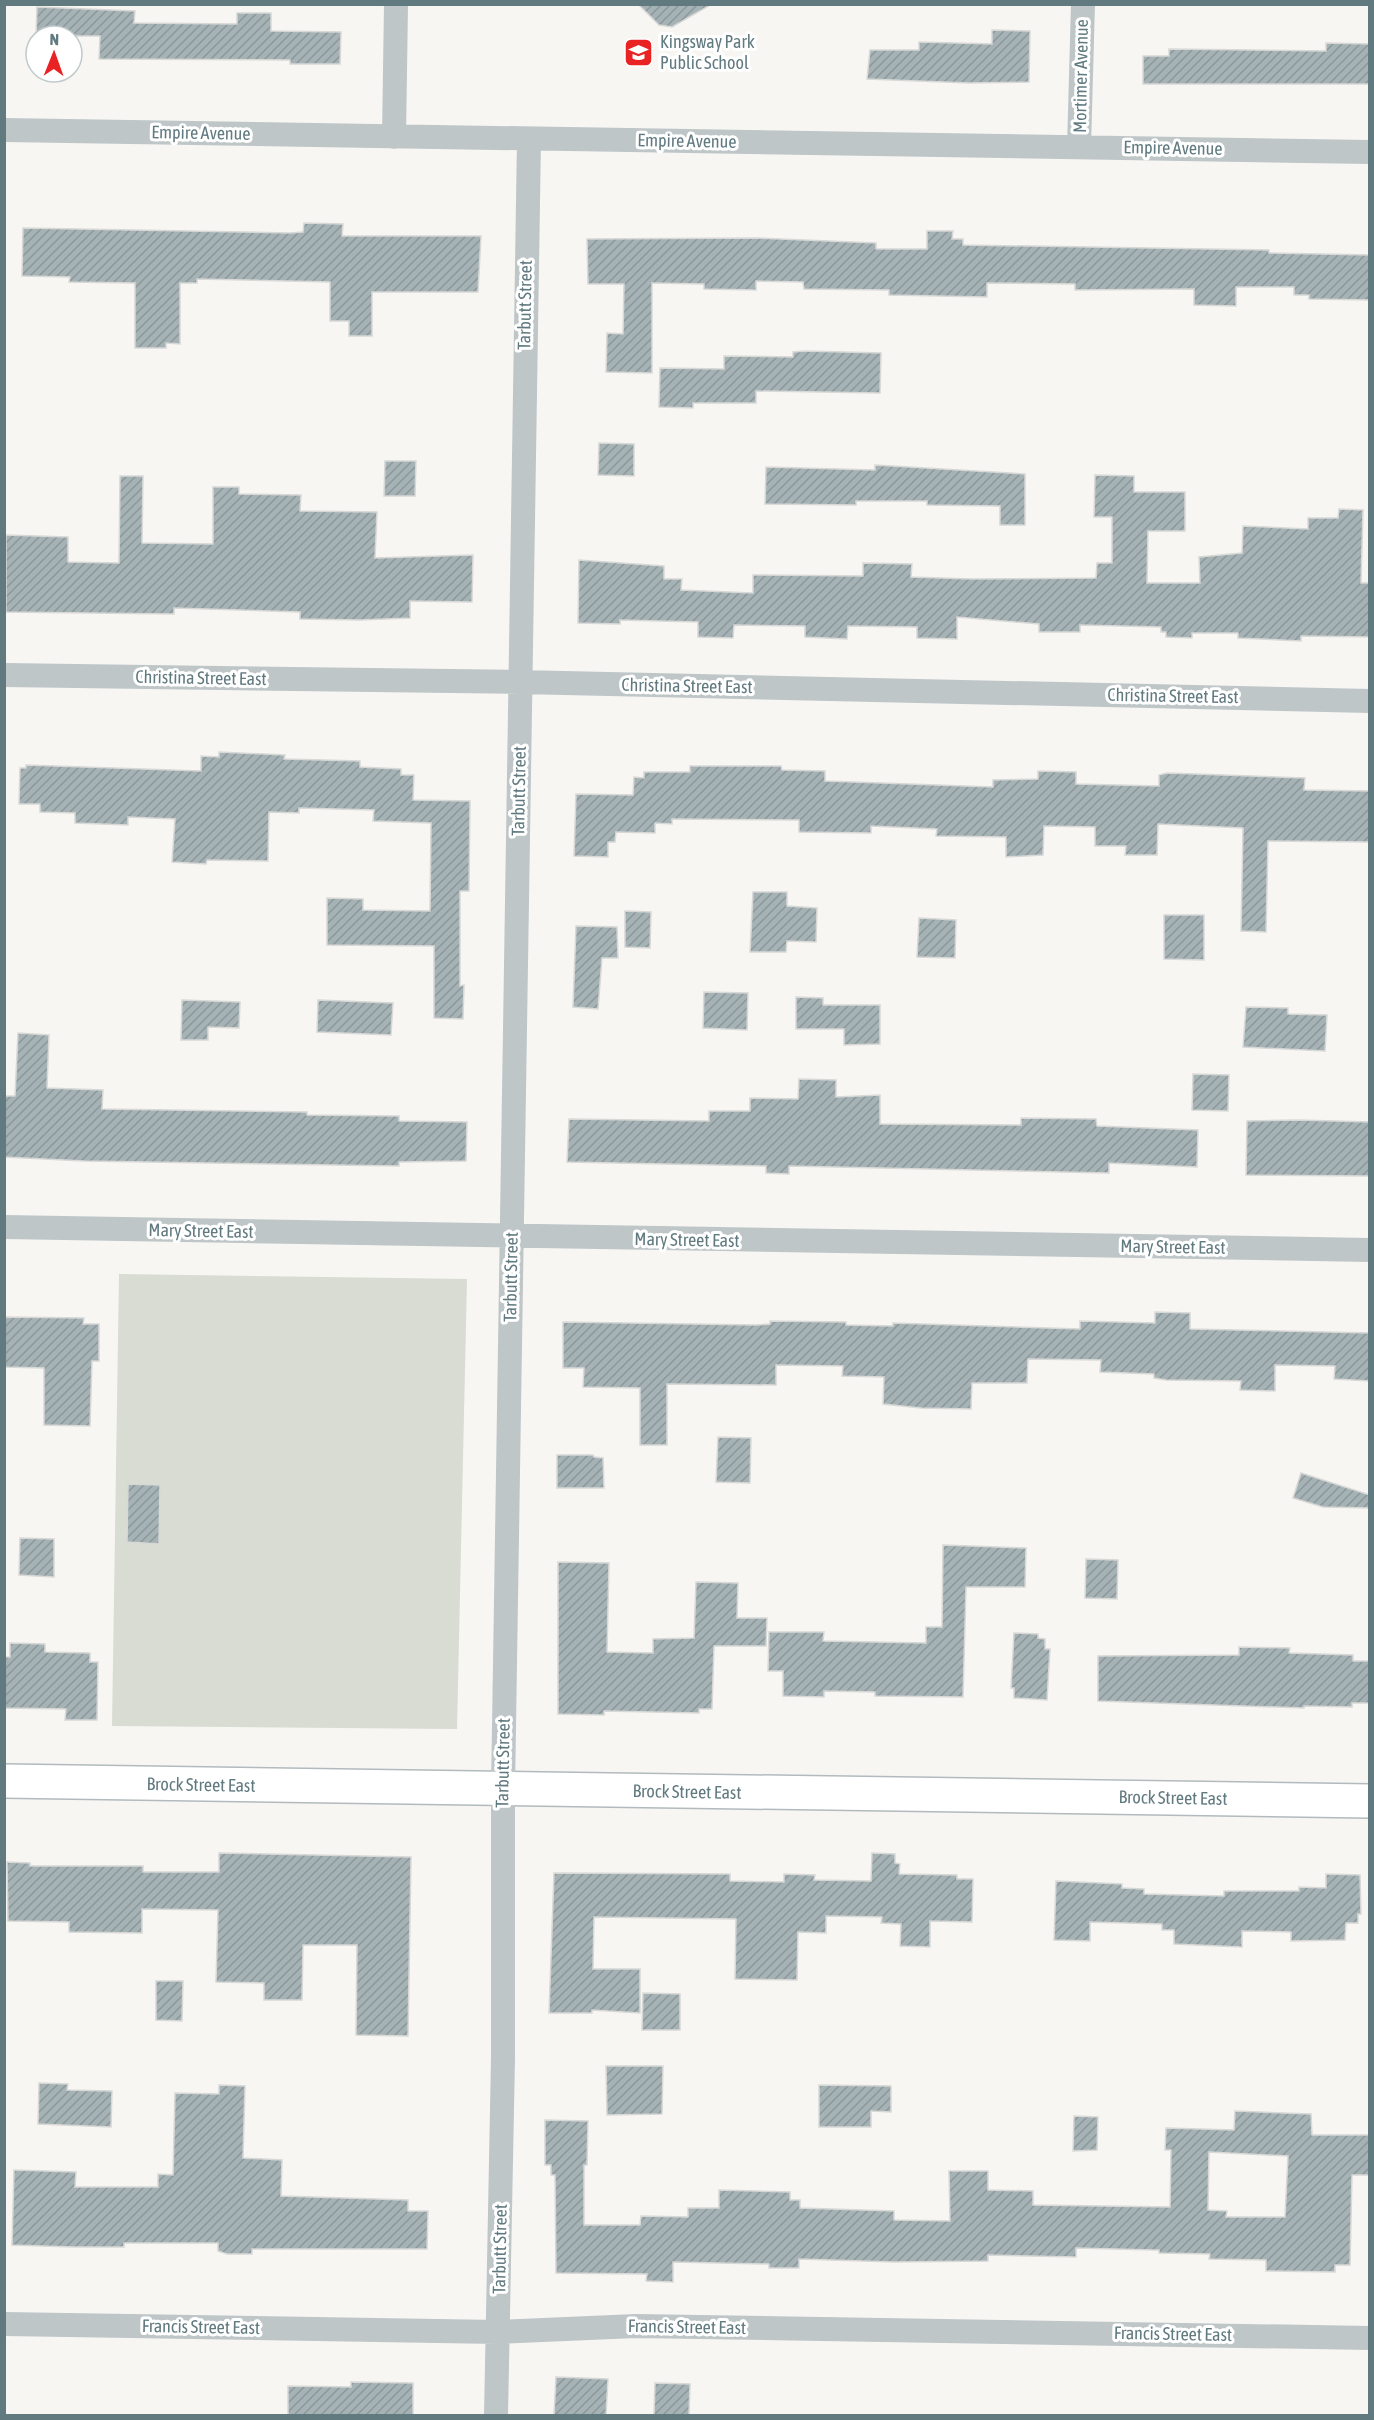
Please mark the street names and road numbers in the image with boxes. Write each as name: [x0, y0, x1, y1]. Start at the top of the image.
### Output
street label: Mortimer Avenue: [1069, 19, 1092, 133]
street label: Empire Avenue: [151, 121, 251, 144]
street label: Empire Avenue: [637, 129, 737, 152]
street label: Empire Avenue: [1123, 136, 1223, 159]
street label: Tarbutt Street: [513, 260, 536, 350]
street label: Christina Street East: [135, 666, 267, 689]
street label: Christina Street East: [621, 674, 753, 697]
street label: Christina Street East: [1107, 684, 1239, 707]
street label: Tarbutt Street: [507, 746, 530, 836]
street label: Mary Street East: [148, 1219, 254, 1242]
street label: Mary Street East: [634, 1228, 740, 1251]
street label: Tarbutt Street: [499, 1232, 522, 1322]
street label: Mary Street East: [1120, 1235, 1226, 1258]
street label: Tarbutt Street: [491, 1718, 514, 1808]
street label: Brock Street East: [146, 1773, 256, 1796]
street label: Brock Street East: [632, 1780, 742, 1803]
street label: Brock Street East: [1118, 1786, 1228, 1809]
street label: Tarbutt Street: [488, 2204, 511, 2294]
street label: Francis Street East: [142, 2315, 260, 2338]
street label: Francis Street East: [628, 2315, 746, 2338]
street label: Francis Street East: [1114, 2322, 1232, 2345]

